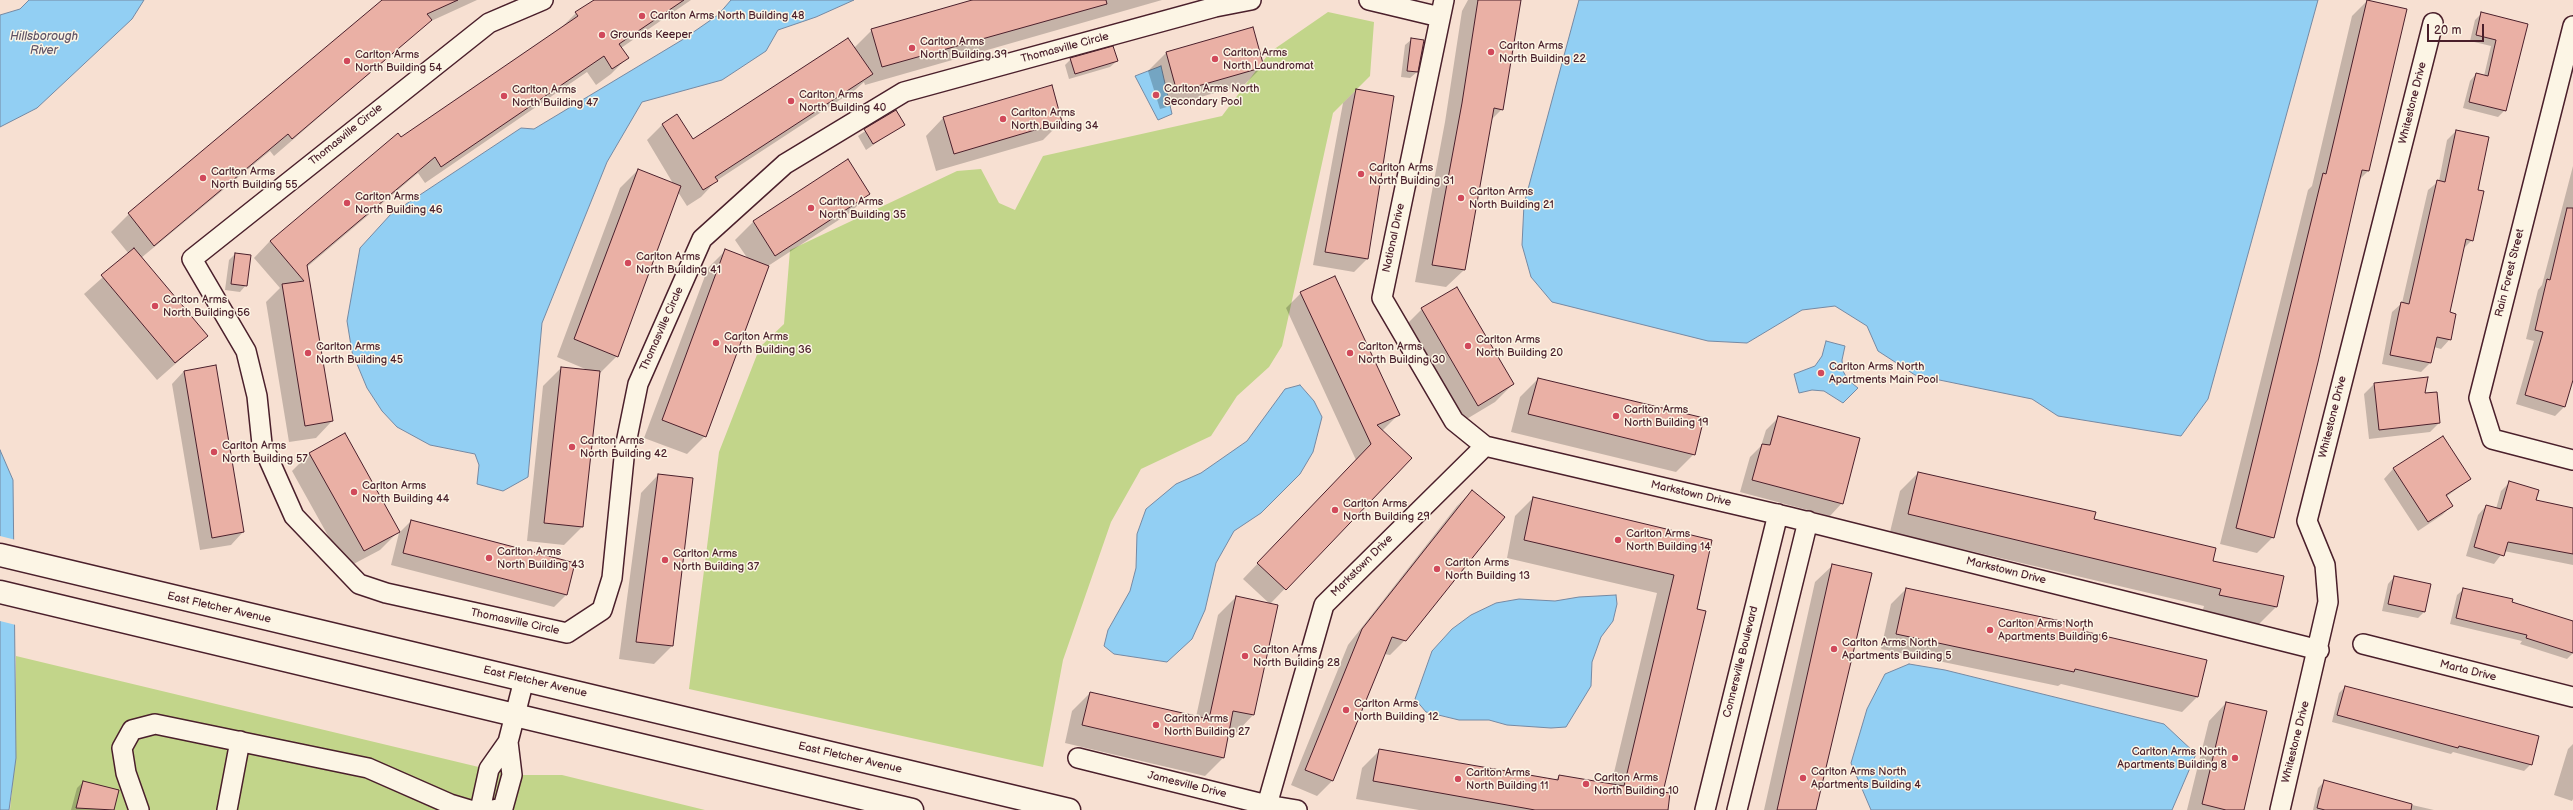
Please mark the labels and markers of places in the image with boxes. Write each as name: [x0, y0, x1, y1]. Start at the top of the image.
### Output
place label: Carlton Arms North Building 48: [650, 9, 804, 23]
marker: Carlton Arms North Building 48: [637, 11, 647, 21]
place label: Grounds Keeper: [610, 28, 692, 42]
marker: Grounds Keeper: [597, 30, 607, 40]
place label: Carlton Arms North Building 39: [920, 35, 1007, 61]
place label: Carlton Arms North Building 22: [1499, 39, 1586, 65]
marker: Carlton Arms North Building 39: [907, 43, 917, 53]
place label: Carlton Arms North Laundromat: [1223, 46, 1314, 72]
marker: Carlton Arms North Building 22: [1486, 47, 1496, 57]
place label: Carlton Arms North Building 54: [355, 48, 442, 74]
marker: Carlton Arms North Laundromat: [1210, 54, 1220, 64]
marker: Carlton Arms North Building 54: [342, 56, 352, 66]
place label: Carlton Arms North Secondary Pool: [1164, 82, 1259, 108]
place label: Carlton Arms North Building 47: [512, 83, 598, 109]
place label: Carlton Arms North Building 40: [799, 88, 886, 114]
marker: Carlton Arms North Secondary Pool: [1151, 90, 1161, 100]
marker: Carlton Arms North Building 47: [499, 91, 509, 101]
marker: Carlton Arms North Building 40: [786, 96, 796, 106]
place label: Carlton Arms North Building 34: [1011, 106, 1099, 132]
marker: Carlton Arms North Building 34: [998, 114, 1008, 124]
place label: Carlton Arms North Building 31: [1369, 161, 1454, 187]
place label: Carlton Arms North Building 55: [211, 165, 298, 191]
marker: Carlton Arms North Building 31: [1356, 169, 1366, 179]
marker: Carlton Arms North Building 55: [198, 173, 208, 183]
place label: Carlton Arms North Building 21: [1469, 185, 1554, 211]
place label: Carlton Arms North Building 46: [355, 190, 442, 216]
marker: Carlton Arms North Building 21: [1456, 193, 1466, 203]
place label: Carlton Arms North Building 35: [819, 195, 906, 221]
marker: Carlton Arms North Building 46: [342, 198, 352, 208]
marker: Carlton Arms North Building 35: [806, 203, 816, 213]
place label: Carlton Arms North Building 41: [636, 250, 721, 276]
marker: Carlton Arms North Building 41: [623, 258, 633, 268]
place label: Carlton Arms North Building 56: [163, 293, 250, 319]
marker: Carlton Arms North Building 56: [150, 301, 160, 311]
place label: Carlton Arms North Building 36: [724, 330, 812, 356]
place label: Carlton Arms North Building 20: [1476, 333, 1563, 359]
marker: Carlton Arms North Building 36: [711, 338, 721, 348]
place label: Carlton Arms North Building 45: [316, 340, 403, 366]
place label: Carlton Arms North Building 30: [1358, 340, 1445, 366]
marker: Carlton Arms North Building 20: [1463, 341, 1473, 351]
marker: Carlton Arms North Building 45: [303, 348, 313, 358]
marker: Carlton Arms North Building 30: [1345, 348, 1355, 358]
place label: Carlton Arms North Apartments Main Pool: [1829, 360, 1938, 386]
marker: Carlton Arms North Apartments Main Pool: [1816, 368, 1826, 378]
place label: Carlton Arms North Building 19: [1624, 403, 1709, 429]
marker: Carlton Arms North Building 19: [1611, 411, 1621, 421]
place label: Carlton Arms North Building 42: [580, 434, 667, 460]
place label: Carlton Arms North Building 57: [222, 439, 308, 465]
marker: Carlton Arms North Building 42: [567, 442, 577, 452]
marker: Carlton Arms North Building 57: [209, 447, 219, 457]
place label: Carlton Arms North Building 44: [362, 479, 449, 505]
marker: Carlton Arms North Building 44: [349, 487, 359, 497]
place label: Carlton Arms North Building 29: [1343, 497, 1430, 523]
marker: Carlton Arms North Building 29: [1330, 505, 1340, 515]
place label: Carlton Arms North Building 14: [1626, 527, 1711, 553]
marker: Carlton Arms North Building 14: [1613, 535, 1623, 545]
place label: Carlton Arms North Building 43: [497, 545, 585, 571]
place label: Carlton Arms North Building 37: [673, 547, 759, 573]
marker: Carlton Arms North Building 43: [484, 553, 494, 563]
marker: Carlton Arms North Building 37: [660, 555, 670, 565]
place label: Carlton Arms North Building 13: [1445, 556, 1530, 582]
marker: Carlton Arms North Building 13: [1432, 564, 1442, 574]
place label: Carlton Arms North Apartments Building 6: [1998, 617, 2108, 643]
marker: Carlton Arms North Apartments Building 6: [1985, 625, 1995, 635]
place label: Carlton Arms North Apartments Building 5: [1842, 636, 1952, 662]
place label: Carlton Arms North Building 28: [1253, 643, 1340, 669]
marker: Carlton Arms North Apartments Building 5: [1829, 644, 1839, 654]
marker: Carlton Arms North Building 28: [1240, 651, 1250, 661]
place label: Carlton Arms North Building 12: [1354, 697, 1439, 723]
marker: Carlton Arms North Building 12: [1341, 705, 1351, 715]
place label: Carlton Arms North Building 27: [1164, 712, 1250, 738]
marker: Carlton Arms North Building 27: [1151, 720, 1161, 730]
place label: Carlton Arms North Apartments Building 8: [2117, 745, 2227, 771]
marker: Carlton Arms North Apartments Building 8: [2230, 753, 2240, 763]
place label: Carlton Arms North Apartments Building 4: [1811, 765, 1921, 791]
place label: Carlton Arms North Building 11: [1466, 766, 1549, 792]
place label: Carlton Arms North Building 10: [1594, 771, 1679, 797]
marker: Carlton Arms North Apartments Building 4: [1798, 773, 1808, 783]
marker: Carlton Arms North Building 11: [1453, 774, 1463, 784]
marker: Carlton Arms North Building 10: [1581, 779, 1591, 789]

